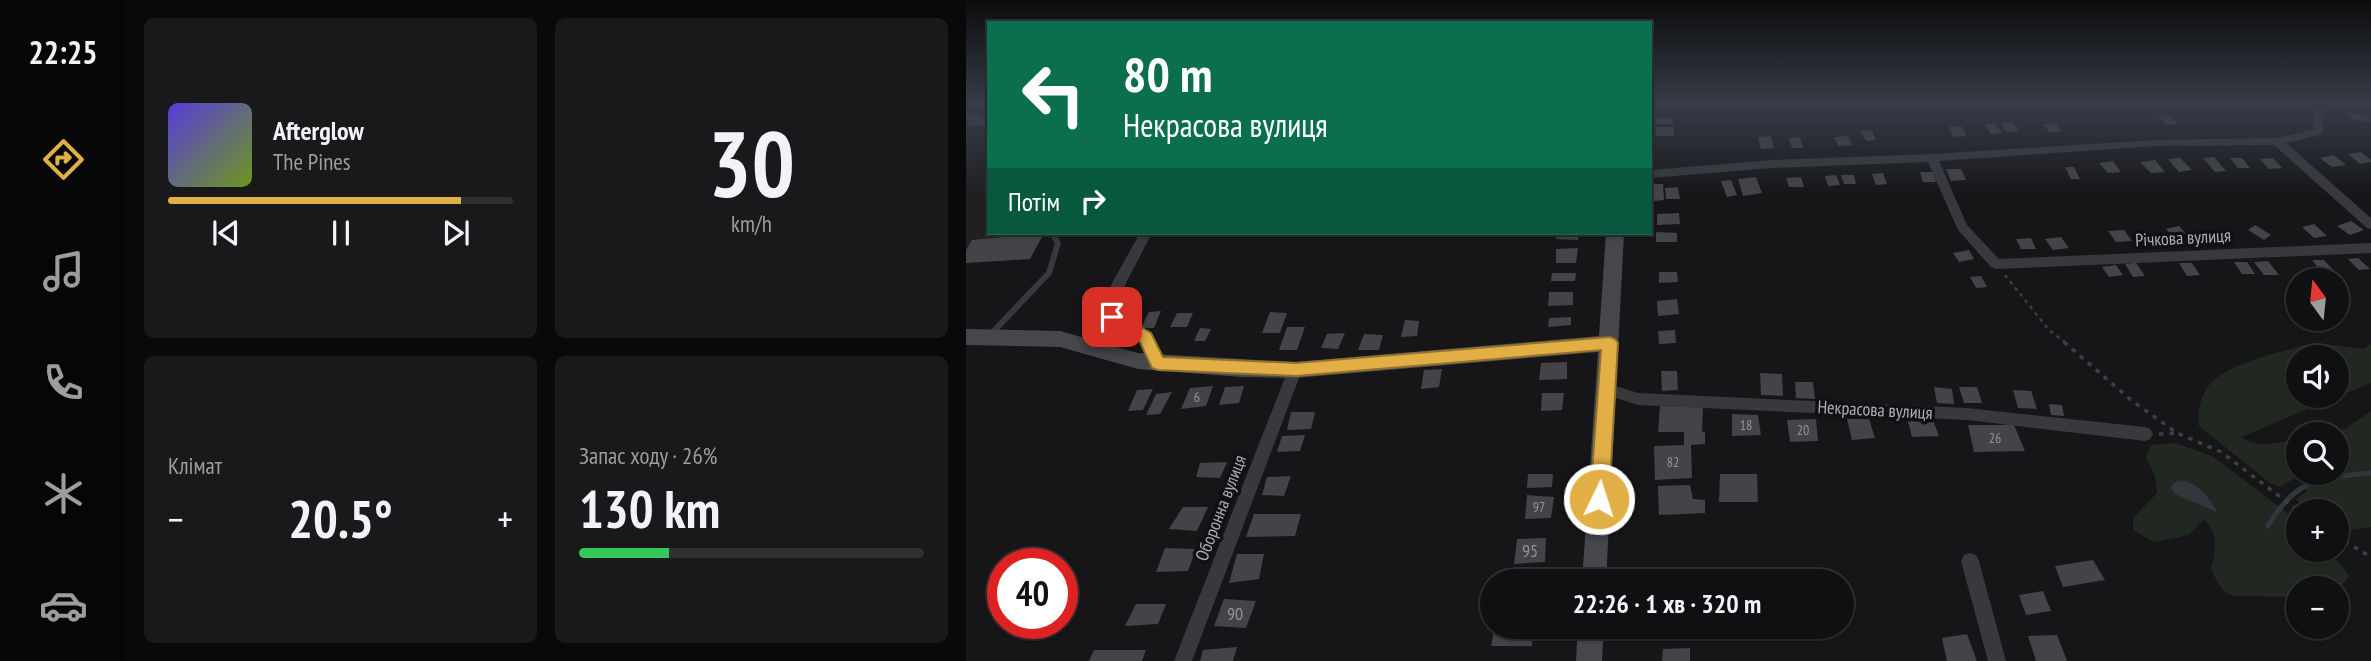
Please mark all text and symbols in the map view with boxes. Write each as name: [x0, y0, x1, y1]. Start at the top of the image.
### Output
text: 22:25: [28, 31, 98, 73]
text: 80 m: [1123, 42, 1212, 106]
icon: left: [1008, 49, 1099, 140]
text: 30: [708, 104, 795, 222]
text: Некрасова вулиця: [1123, 104, 1328, 146]
text: Afterglow: [273, 114, 364, 147]
icon: directions: [39, 135, 88, 184]
text: The Pines: [273, 147, 351, 176]
icon: right: [1074, 182, 1112, 220]
text: Потім: [1008, 185, 1060, 218]
text: km/h: [731, 209, 772, 238]
icon: previous: [207, 214, 245, 252]
icon: pause: [322, 214, 360, 252]
icon: next: [437, 214, 475, 252]
street label: Річкова вулиця: [2134, 224, 2232, 251]
icon: music: [39, 247, 88, 296]
north arrow: [2286, 268, 2348, 331]
map controls: [2286, 268, 2349, 639]
pin: [1082, 287, 1142, 347]
icon: arrive: [1093, 298, 1131, 336]
button: sound: [2286, 345, 2349, 408]
icon: phone: [39, 358, 88, 407]
house number: 6: [1194, 388, 1200, 406]
street label: Некрасова вулиця: [1817, 395, 1933, 424]
house number: 18: [1740, 416, 1752, 434]
house number: 20: [1797, 421, 1809, 439]
button: search: [2286, 422, 2349, 485]
house number: 26: [1989, 429, 2001, 447]
text: Запас ходу · 26%: [579, 441, 717, 470]
text: Клімат: [168, 451, 222, 480]
street label: Оборонна вулиця: [1190, 452, 1251, 564]
house number: 82: [1667, 453, 1679, 471]
position arrow: [1562, 462, 1636, 536]
icon: climate: [39, 469, 88, 518]
text: 130 km: [579, 475, 720, 542]
text: 20.5°: [288, 485, 393, 552]
text: −: [168, 494, 184, 543]
text: +: [497, 494, 513, 543]
house number: 97: [1533, 498, 1545, 516]
button: +: [2286, 499, 2349, 562]
house number: 95: [1522, 539, 1538, 562]
speed limit sign: 40: [987, 548, 1078, 639]
button: −: [2286, 576, 2349, 639]
icon: car: [39, 581, 88, 630]
text: 22:26 · 1 хв · 320 m: [1573, 587, 1761, 620]
house number: 90: [1227, 602, 1243, 625]

